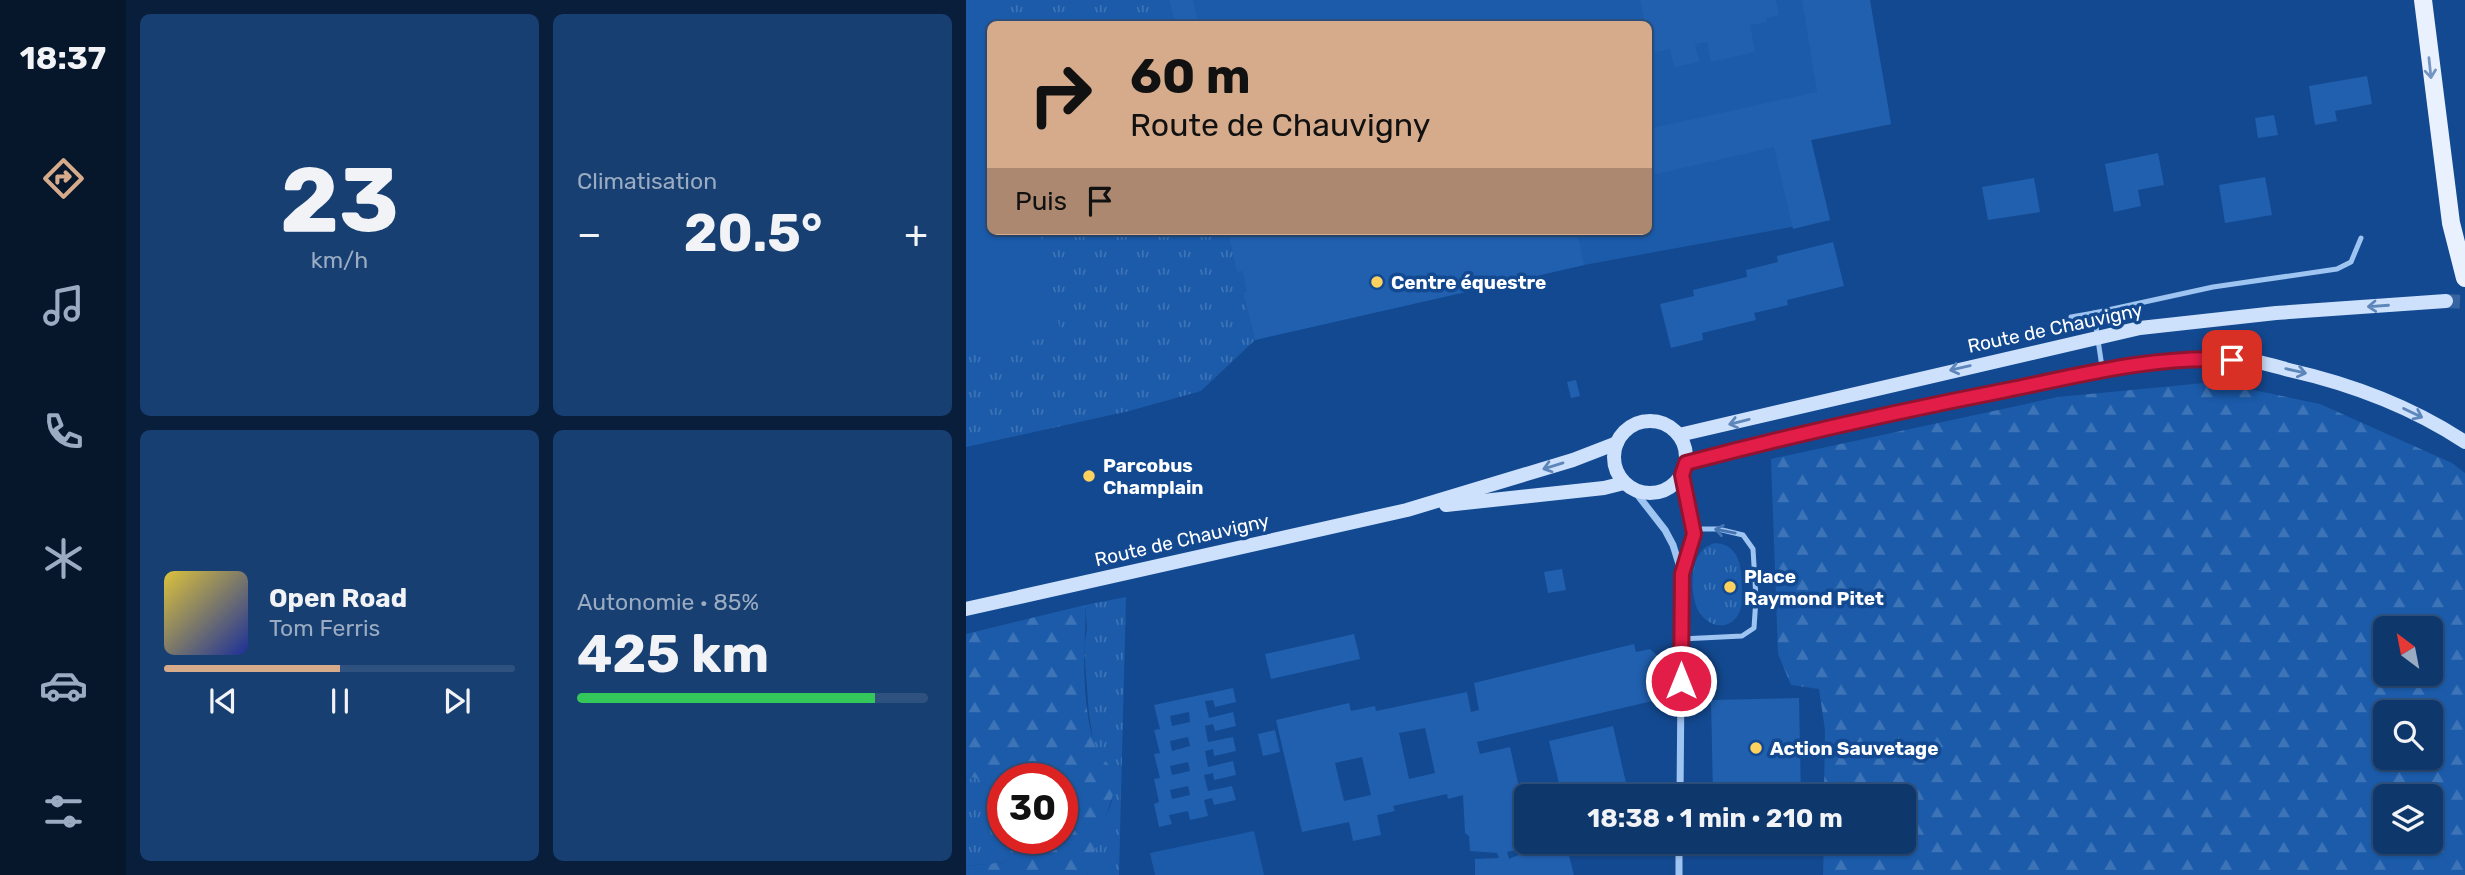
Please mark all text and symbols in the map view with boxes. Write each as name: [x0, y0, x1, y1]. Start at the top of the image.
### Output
text: 18:37: [20, 39, 106, 77]
text: 60 m: [1130, 47, 1251, 105]
icon: right: [1015, 49, 1106, 140]
one-way arrow: [2424, 56, 2437, 79]
text: Route de Chauvigny: [1130, 106, 1430, 144]
text: 23: [280, 146, 399, 254]
icon: directions: [39, 154, 88, 203]
text: Climatisation: [577, 167, 717, 195]
icon: arrive: [1081, 182, 1119, 220]
text: Puis: [1015, 186, 1067, 217]
text: 20.5°: [684, 202, 822, 264]
text: −: [577, 211, 602, 257]
text: +: [904, 211, 928, 257]
text: km/h: [311, 246, 368, 274]
place label: Centre équestre: [1391, 271, 1546, 294]
marker: Centre équestre: [1369, 274, 1385, 290]
icon: music: [39, 281, 88, 330]
street label: Route de Chauvigny: [1965, 298, 2145, 358]
one-way arrow: [2367, 300, 2390, 313]
pin: [2202, 330, 2262, 390]
icon: arrive: [2213, 341, 2251, 379]
one-way arrow: [1949, 362, 1972, 376]
one-way arrow: [2285, 366, 2307, 379]
one-way arrow: [2402, 406, 2423, 420]
icon: phone: [39, 407, 88, 456]
one-way arrow: [1728, 416, 1751, 429]
place label: Parcobus Champlain: [1103, 454, 1204, 499]
one-way arrow: [1542, 461, 1564, 474]
marker: Parcobus Champlain: [1081, 468, 1097, 484]
street label: Route de Chauvigny: [1093, 509, 1271, 571]
one-way arrow: [1714, 524, 1737, 537]
icon: climate: [39, 534, 88, 583]
place label: Place Raymond Pitet: [1744, 565, 1884, 610]
marker: Place Raymond Pitet: [1722, 579, 1738, 595]
text: Open Road: [269, 583, 407, 614]
text: Autonomie · 85%: [577, 588, 759, 616]
text: Tom Ferris: [269, 614, 380, 642]
north arrow: [2373, 616, 2443, 686]
map controls: [2373, 616, 2443, 854]
text: 425 km: [577, 623, 769, 685]
position arrow: [1644, 644, 1718, 718]
icon: car: [39, 661, 88, 710]
icon: previous: [204, 682, 242, 720]
icon: pause: [321, 682, 359, 720]
icon: next: [438, 682, 476, 720]
button: search: [2373, 700, 2443, 770]
place label: Action Sauvetage: [1770, 737, 1938, 760]
marker: Action Sauvetage: [1748, 740, 1764, 756]
speed limit sign: 30: [987, 763, 1078, 854]
button: layers: [2373, 784, 2443, 854]
icon: filters: [39, 787, 88, 836]
text: 18:38 · 1 min · 210 m: [1587, 803, 1843, 834]

